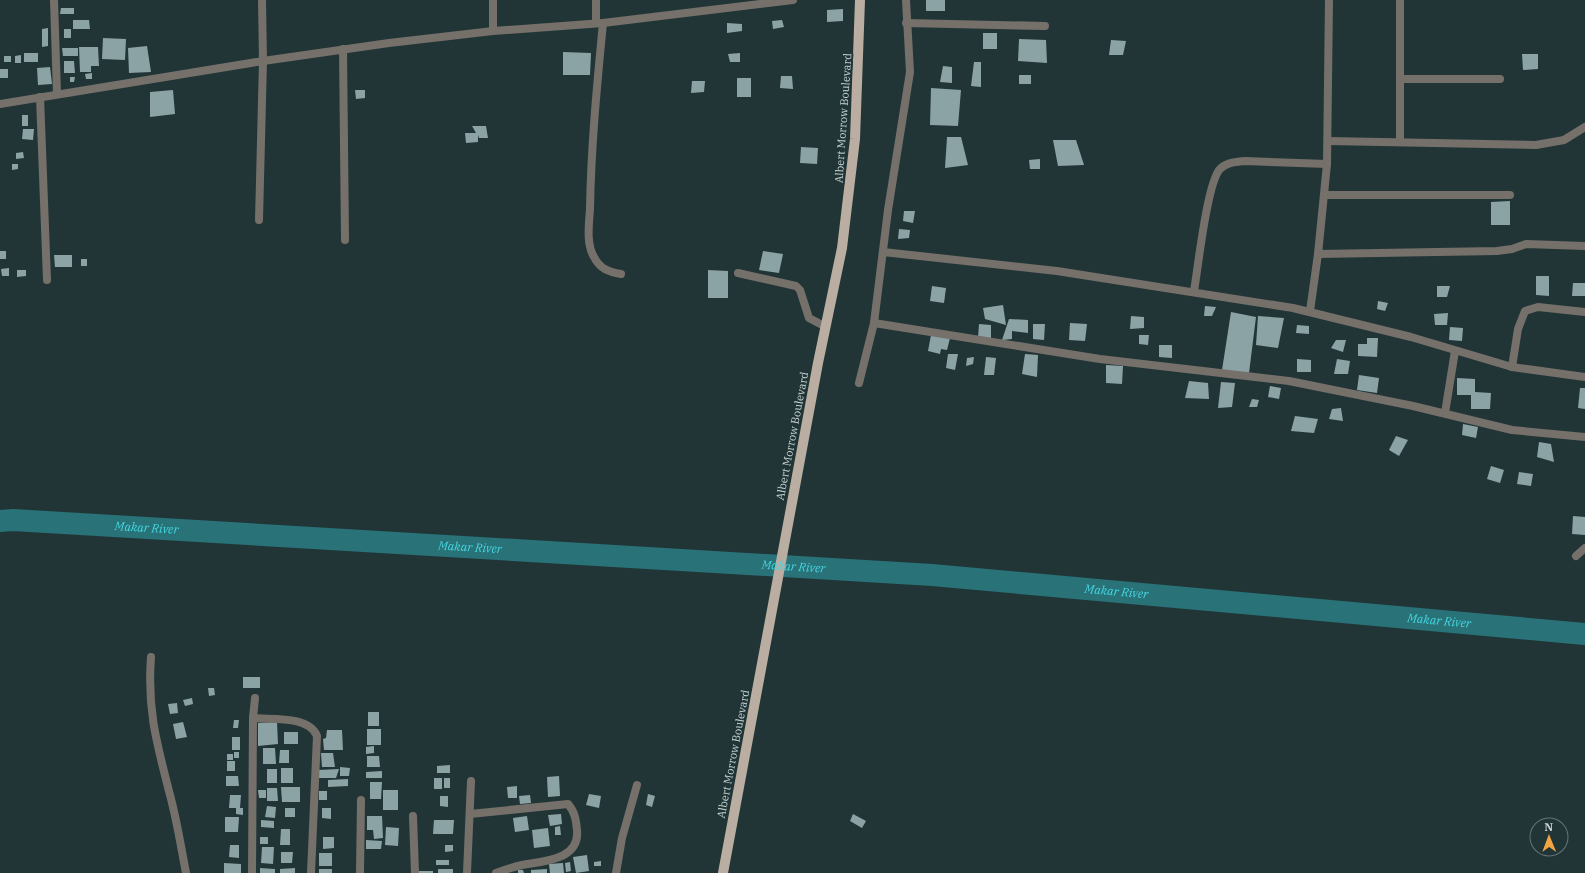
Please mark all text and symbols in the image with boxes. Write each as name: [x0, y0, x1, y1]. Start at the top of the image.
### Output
street label: Albert Morrow Boulevard: [831, 52, 855, 184]
street label: Albert Morrow Boulevard: [773, 370, 811, 501]
water label: Makar River: [113, 518, 180, 537]
water label: Makar River: [437, 537, 503, 556]
water label: Makar River: [760, 557, 827, 576]
water label: Makar River: [1083, 581, 1150, 602]
water label: Makar River: [1406, 610, 1473, 631]
street label: Albert Morrow Boulevard: [714, 688, 752, 819]
north arrow: [1529, 817, 1569, 857]
text: N: [1544, 820, 1554, 834]

